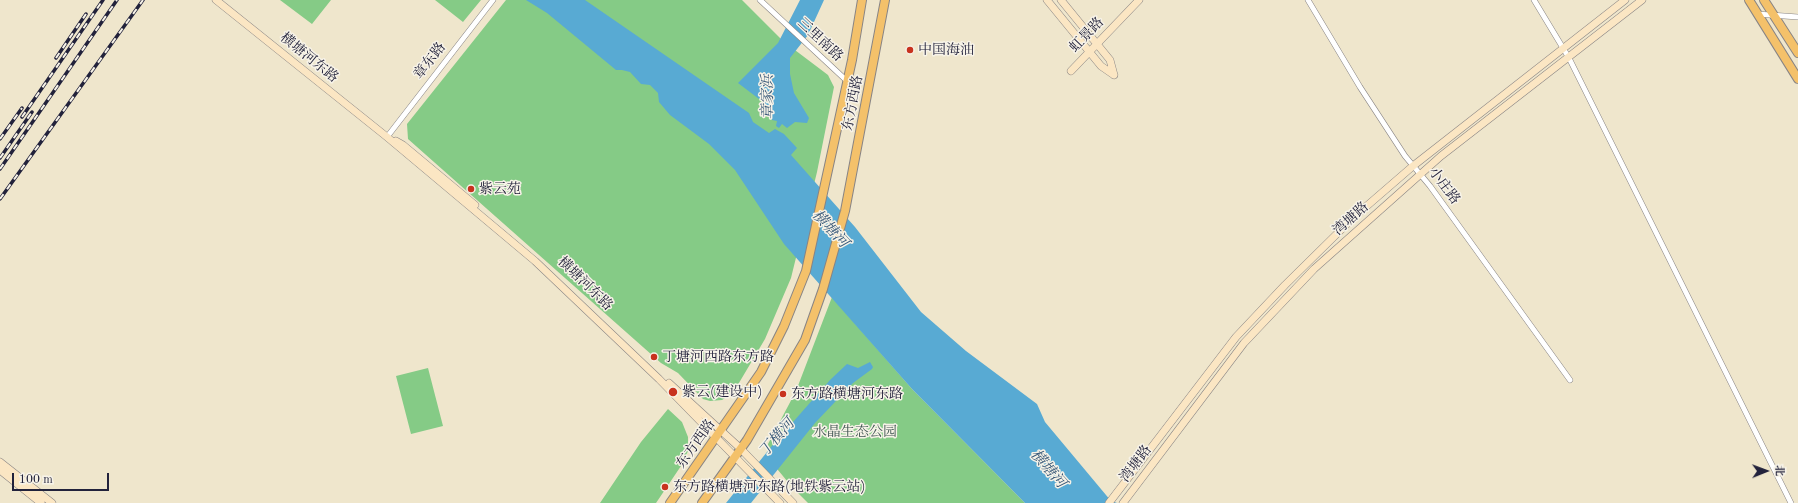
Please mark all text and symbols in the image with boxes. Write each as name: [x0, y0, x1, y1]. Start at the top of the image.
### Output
street label: 虹景路: [1066, 14, 1108, 56]
street label: 三里南路: [794, 15, 846, 65]
street label: 横塘河东路: [277, 29, 341, 87]
street label: 章东路: [410, 39, 450, 83]
place label: 中国海油: [918, 42, 974, 58]
marker: 中国海油: [905, 45, 915, 55]
street label: 东方西路: [839, 74, 867, 132]
water label: 章家浜: [759, 75, 777, 119]
street label: 小庄路: [1425, 164, 1463, 208]
place label: 紫云苑: [479, 181, 521, 197]
marker: 紫云苑: [466, 184, 476, 194]
street label: 湾塘路: [1330, 199, 1372, 239]
water label: 横塘河: [808, 206, 852, 252]
street label: 横塘河东路: [554, 254, 616, 314]
place label: 丁塘河西路东方路: [662, 349, 774, 365]
marker: 丁塘河西路东方路: [649, 352, 659, 362]
place label: 紫云(建设中): [682, 384, 762, 400]
marker: 紫云(建设中): [667, 386, 679, 398]
place label: 东方路横塘河东路: [791, 386, 903, 402]
marker: 东方路横塘河东路: [778, 389, 788, 399]
water label: 丁横河: [755, 415, 799, 461]
street label: 东方西路: [673, 416, 719, 472]
park label: 水晶生态公园: [813, 424, 897, 440]
street label: 湾塘路: [1117, 442, 1155, 486]
water label: 横塘河: [1026, 446, 1070, 492]
north arrow: [1746, 451, 1786, 491]
scale bar: [14, 465, 111, 491]
text: 北: [1773, 465, 1784, 476]
text: 100 m: [19, 474, 53, 486]
place label: 东方路横塘河东路(地铁紫云站): [673, 479, 865, 495]
marker: 东方路横塘河东路(地铁紫云站): [660, 482, 670, 492]

